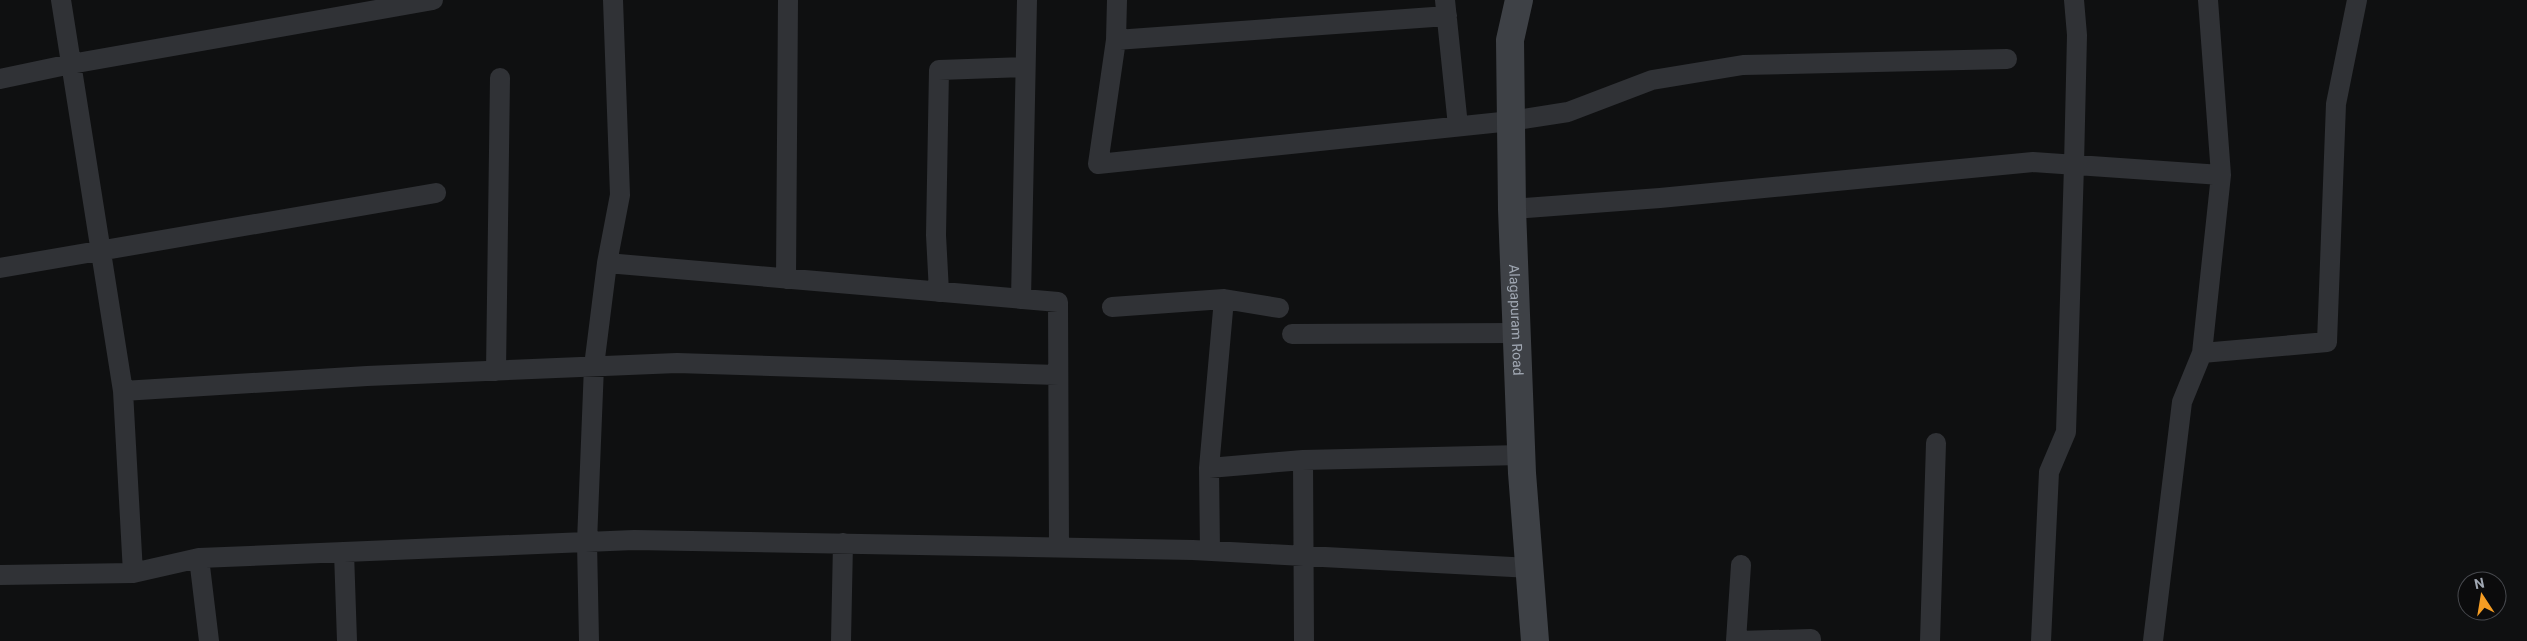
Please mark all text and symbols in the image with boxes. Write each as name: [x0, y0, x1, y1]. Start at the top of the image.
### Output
street label: Alagapuram Road: [1506, 264, 1526, 376]
north arrow: [2457, 571, 2507, 621]
text: N: [2473, 574, 2486, 592]

